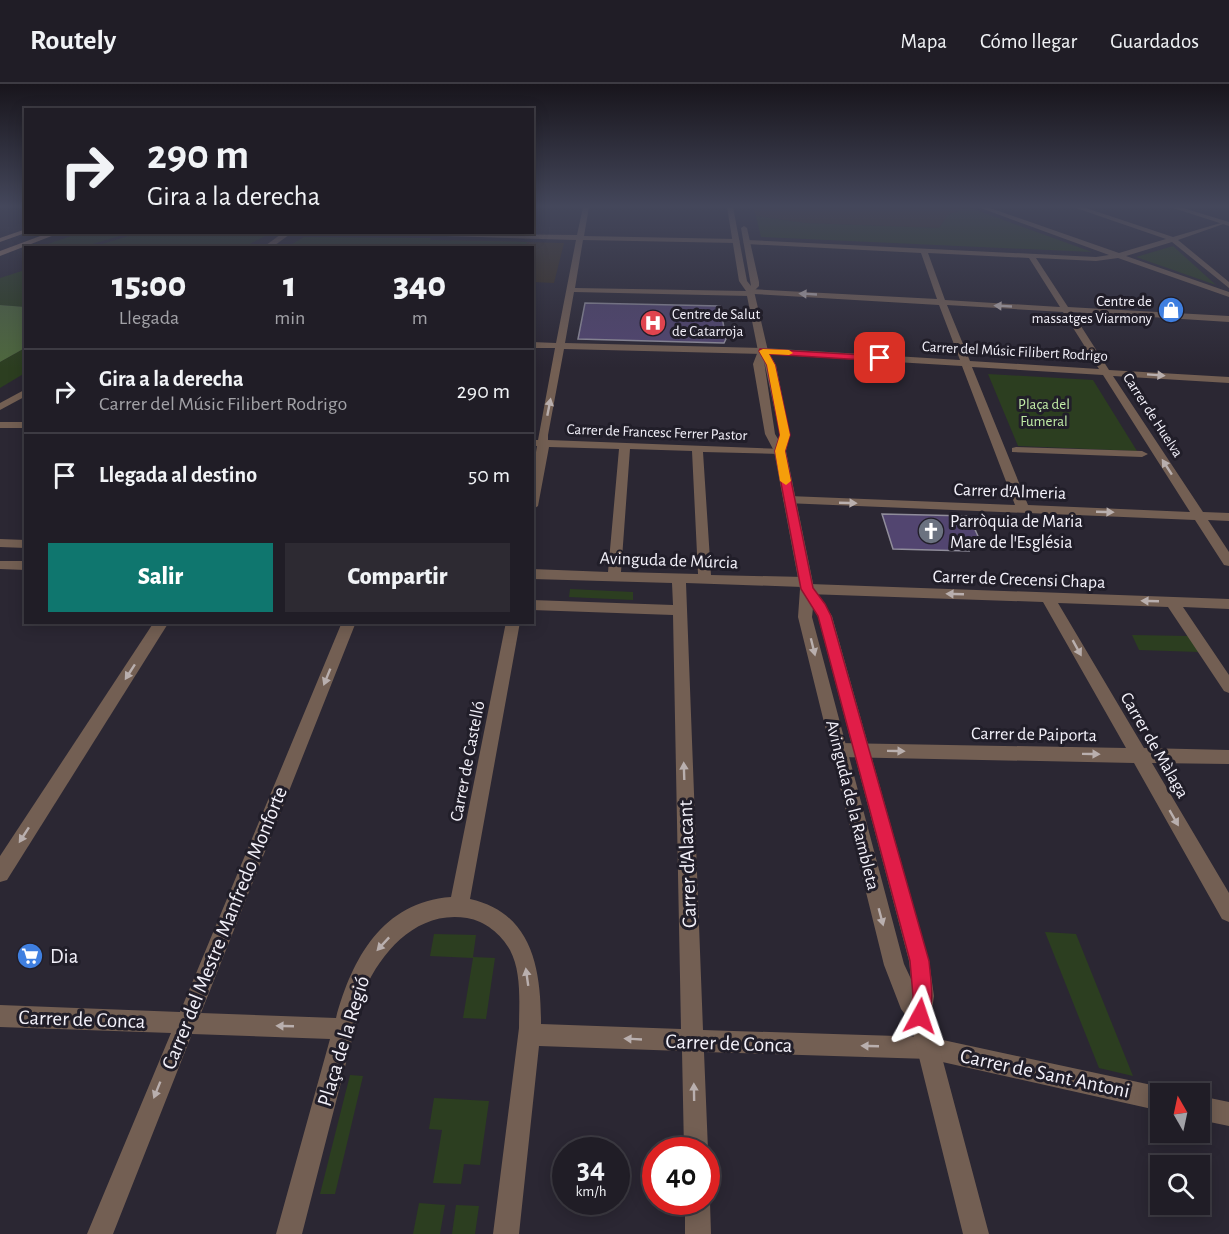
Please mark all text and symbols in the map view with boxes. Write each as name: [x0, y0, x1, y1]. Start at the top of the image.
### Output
text: Routely: [30, 27, 116, 55]
text: Mapa: [901, 31, 947, 52]
text: Cómo llegar: [980, 31, 1077, 52]
text: Guardados: [1110, 31, 1199, 52]
icon: right: [48, 132, 126, 210]
text: 290 m: [147, 134, 249, 176]
text: Gira a la derecha: [147, 183, 320, 210]
text: 15:00: [112, 267, 186, 303]
text: 1: [283, 267, 296, 303]
text: 340: [393, 267, 446, 303]
one-way arrow: [799, 290, 818, 299]
place label: Centre de massatges Viarmony: [1032, 294, 1153, 326]
shop icon: Centre de massatges Viarmony: [1156, 295, 1186, 325]
one-way arrow: [993, 301, 1012, 310]
place label: Centre de Salut de Catarroja: [672, 307, 760, 339]
text: Llegada: [119, 308, 179, 328]
text: min: [274, 308, 305, 328]
text: m: [412, 308, 428, 328]
hospital icon: Centre de Salut de Catarroja: [638, 308, 668, 338]
pin: [854, 332, 905, 383]
street label: Carrer del Músic Filibert Rodrigo: [922, 339, 1108, 364]
icon: arrive: [863, 341, 896, 374]
text: Gira a la derecha: [99, 368, 244, 390]
street label: Carrer de Huelva: [1120, 370, 1185, 460]
one-way arrow: [1147, 370, 1166, 380]
icon: right: [48, 375, 81, 408]
text: 290 m: [457, 380, 510, 402]
text: Carrer del Músic Filibert Rodrigo: [99, 394, 347, 414]
one-way arrow: [544, 397, 553, 416]
park label: Plaça del Fumeral: [1018, 397, 1070, 429]
street label: Carrer de Francesc Ferrer Pastor: [566, 422, 748, 443]
icon: arrive: [48, 459, 81, 492]
one-way arrow: [1162, 459, 1173, 475]
text: Llegada al destino: [99, 464, 257, 486]
text: 50 m: [468, 464, 510, 486]
street label: Carrer d'Almeria: [953, 481, 1067, 503]
one-way arrow: [838, 498, 857, 507]
one-way arrow: [1096, 508, 1115, 517]
place label: Parròquia de Maria Mare de l'Església: [950, 513, 1083, 552]
church icon: Parròquia de Maria Mare de l'Església: [916, 516, 946, 546]
button: Salir: [48, 543, 273, 612]
button: Compartir: [285, 543, 510, 612]
street label: Avinguda de Múrcia: [599, 550, 739, 572]
street label: Carrer de Crecensi Chapa: [932, 568, 1106, 592]
one-way arrow: [945, 590, 964, 599]
one-way arrow: [1140, 597, 1159, 606]
one-way arrow: [808, 637, 818, 656]
one-way arrow: [1072, 640, 1082, 657]
one-way arrow: [124, 663, 136, 679]
one-way arrow: [322, 668, 332, 686]
street label: Carrer de Màlaga: [1117, 690, 1192, 801]
street label: Carrer de Castelló: [447, 699, 489, 823]
street label: Avinguda de la Rambleta: [822, 718, 882, 892]
street label: Carrer de Paiporta: [971, 725, 1097, 745]
one-way arrow: [887, 746, 906, 756]
one-way arrow: [1082, 749, 1101, 759]
one-way arrow: [680, 762, 689, 781]
street label: Carrer del Mestre Manfredo Monforte: [158, 784, 291, 1073]
street label: Carrer d'Alacant: [675, 799, 700, 928]
one-way arrow: [1169, 810, 1179, 827]
one-way arrow: [18, 827, 30, 843]
one-way arrow: [877, 908, 887, 926]
one-way arrow: [377, 936, 390, 951]
supermarket icon: Dia: [15, 941, 45, 971]
place label: Dia: [50, 946, 79, 967]
one-way arrow: [523, 967, 532, 986]
street label: Plaça de la Regió: [314, 973, 373, 1109]
position arrow: [888, 984, 952, 1048]
street label: Carrer de Conca: [18, 1007, 146, 1032]
one-way arrow: [275, 1022, 294, 1031]
street label: Carrer de Conca: [665, 1031, 793, 1056]
one-way arrow: [624, 1035, 643, 1044]
one-way arrow: [861, 1042, 880, 1051]
street label: Carrer de Sant Antoni: [958, 1045, 1132, 1102]
one-way arrow: [152, 1081, 162, 1099]
one-way arrow: [689, 1083, 699, 1102]
north arrow: [1150, 1083, 1210, 1143]
map controls: [1150, 1083, 1210, 1215]
speed limit sign: 40: [642, 1137, 720, 1215]
text: 34: [577, 1154, 605, 1184]
button: search: [1150, 1155, 1210, 1215]
text: km/h: [576, 1184, 606, 1199]

